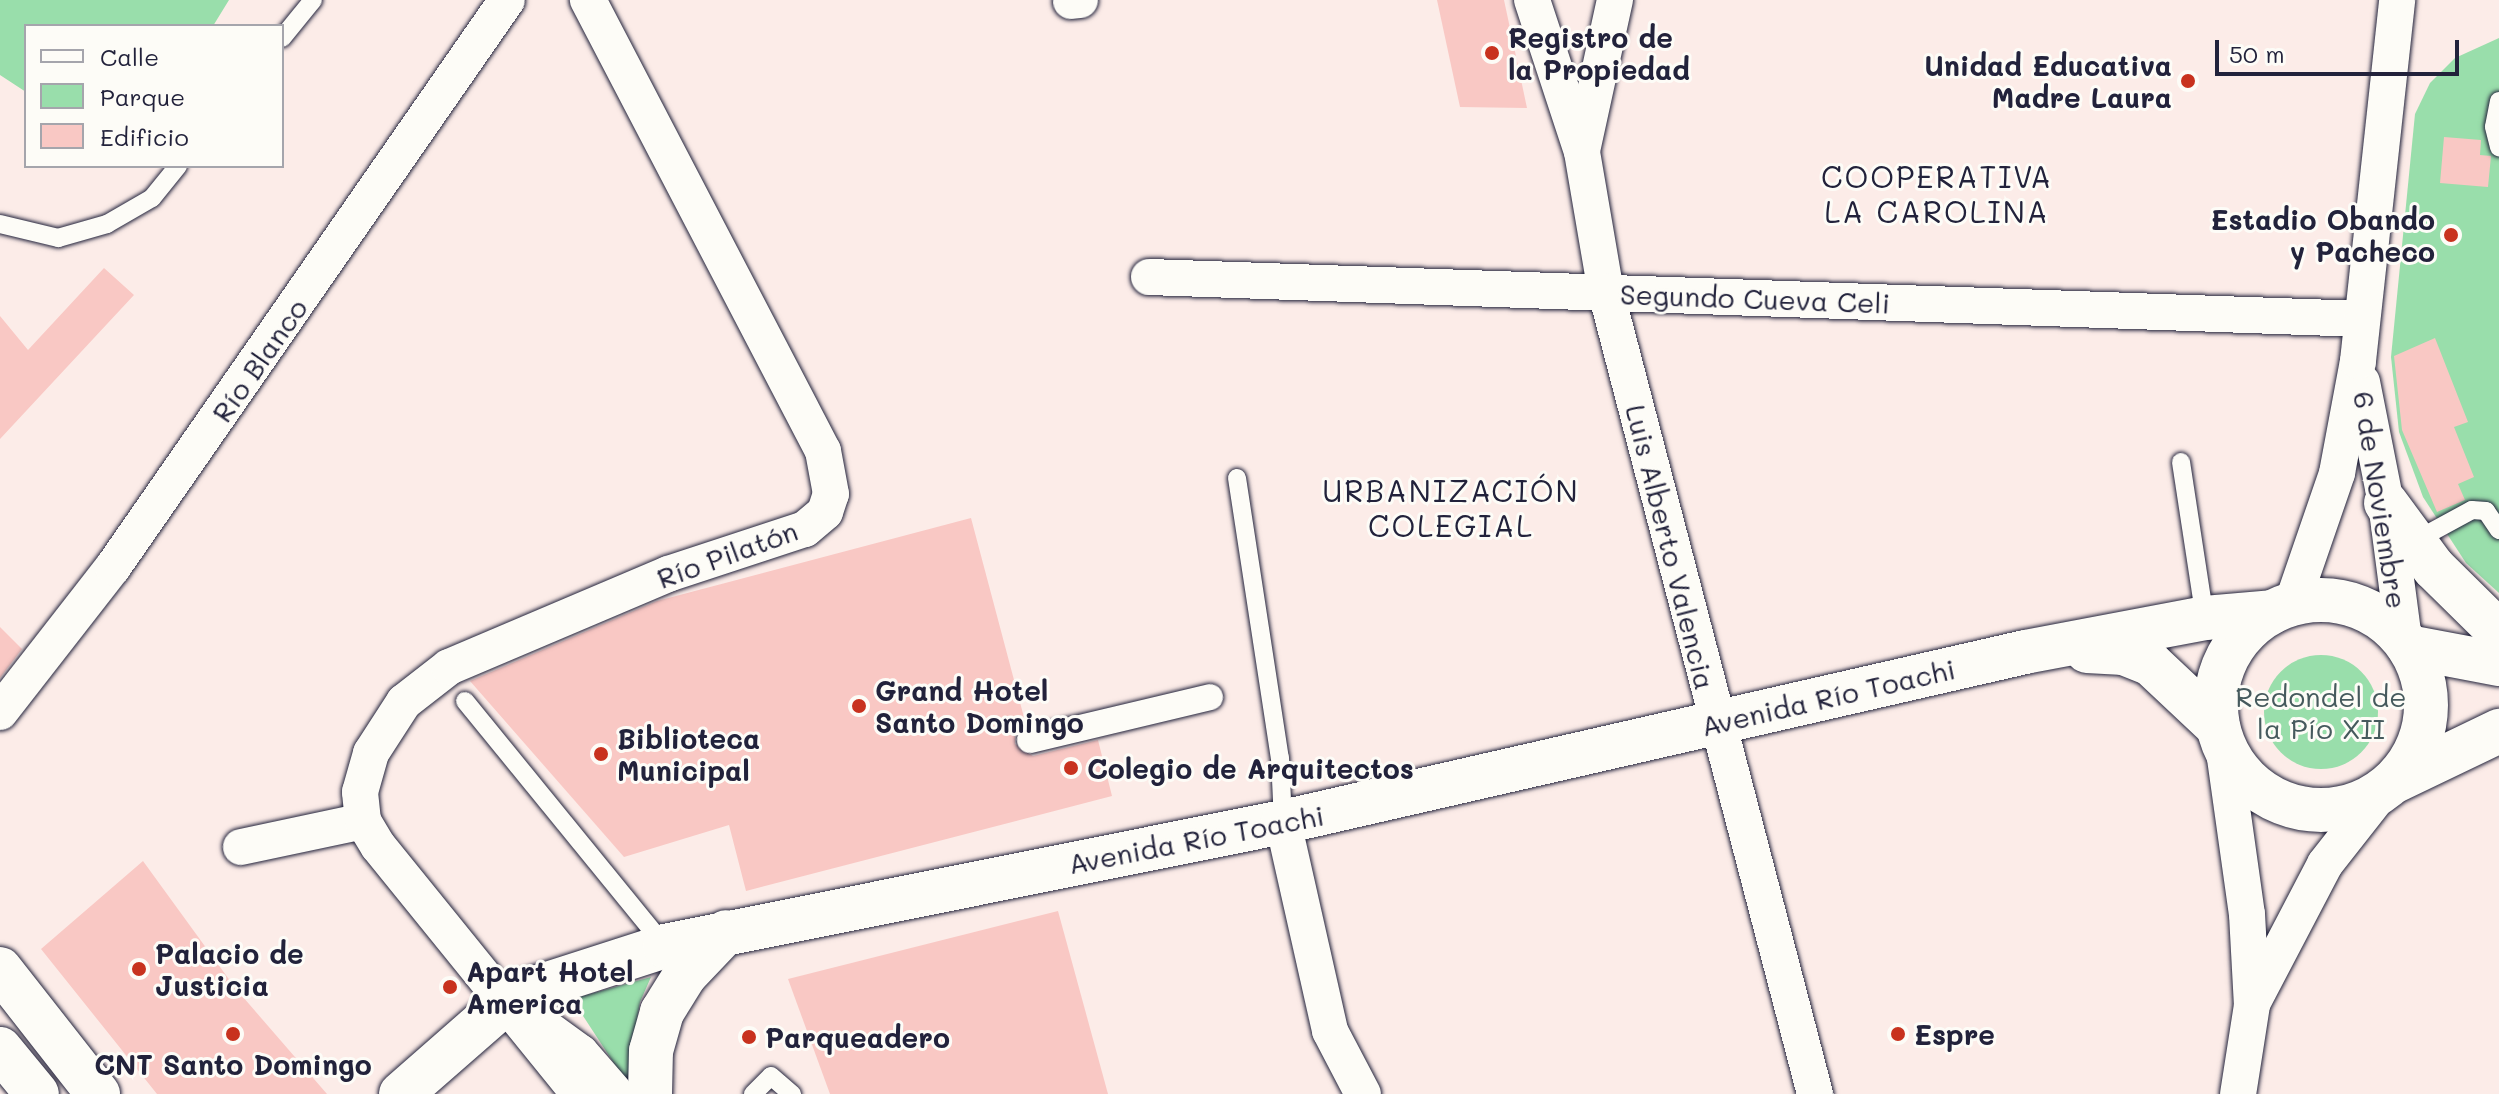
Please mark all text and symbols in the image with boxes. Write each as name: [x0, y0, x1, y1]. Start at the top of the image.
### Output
place label: Registro de la Propiedad: [1508, 20, 1690, 86]
legend: [24, 24, 284, 168]
scale bar: [2219, 24, 2463, 74]
text: 50 m: [2229, 38, 2285, 69]
text: Calle: [100, 41, 159, 72]
marker: Registro de la Propiedad: [1483, 44, 1501, 62]
place label: Unidad Educativa Madre Laura: [1924, 48, 2172, 114]
marker: Unidad Educativa Madre Laura: [2179, 72, 2197, 90]
text: Parque: [100, 81, 185, 112]
text: Edificio: [100, 121, 189, 152]
district label: COOPERATIVA LA CAROLINA: [1821, 158, 2053, 228]
place label: Estadio Obando y Pacheco: [2211, 202, 2435, 268]
marker: Estadio Obando y Pacheco: [2442, 226, 2460, 244]
street label: Segundo Cueva Celi: [1619, 276, 1891, 320]
street label: Río Blanco: [204, 292, 314, 428]
street label: 6 de Noviembre: [2347, 389, 2415, 611]
street label: Luis Alberto Valencia: [1619, 401, 1723, 693]
district label: URBANIZACIÓN COLEGIAL: [1322, 472, 1580, 542]
street label: Río Pilatón: [652, 513, 802, 595]
street label: Avenida Río Toachi: [1698, 651, 1958, 743]
place label: Grand Hotel Santo Domingo: [875, 673, 1084, 739]
park label: Redondel de la Pío XII: [2235, 679, 2407, 745]
marker: Grand Hotel Santo Domingo: [850, 697, 868, 715]
place label: Biblioteca Municipal: [617, 721, 760, 787]
marker: Biblioteca Municipal: [592, 745, 610, 763]
place label: Colegio de Arquitectos: [1087, 751, 1414, 785]
marker: Colegio de Arquitectos: [1062, 759, 1080, 777]
street label: Avenida Río Toachi: [1065, 798, 1327, 880]
place label: Palacio de Justicia: [155, 936, 304, 1002]
place label: Apart Hotel America: [466, 954, 634, 1020]
marker: Palacio de Justicia: [130, 960, 148, 978]
marker: Apart Hotel America: [441, 978, 459, 996]
place label: Espre: [1914, 1017, 1995, 1051]
place label: Parqueadero: [765, 1020, 950, 1054]
marker: CNT Santo Domingo: [224, 1025, 242, 1043]
marker: Espre: [1889, 1025, 1907, 1043]
marker: Parqueadero: [740, 1028, 758, 1046]
place label: CNT Santo Domingo: [94, 1047, 372, 1081]

